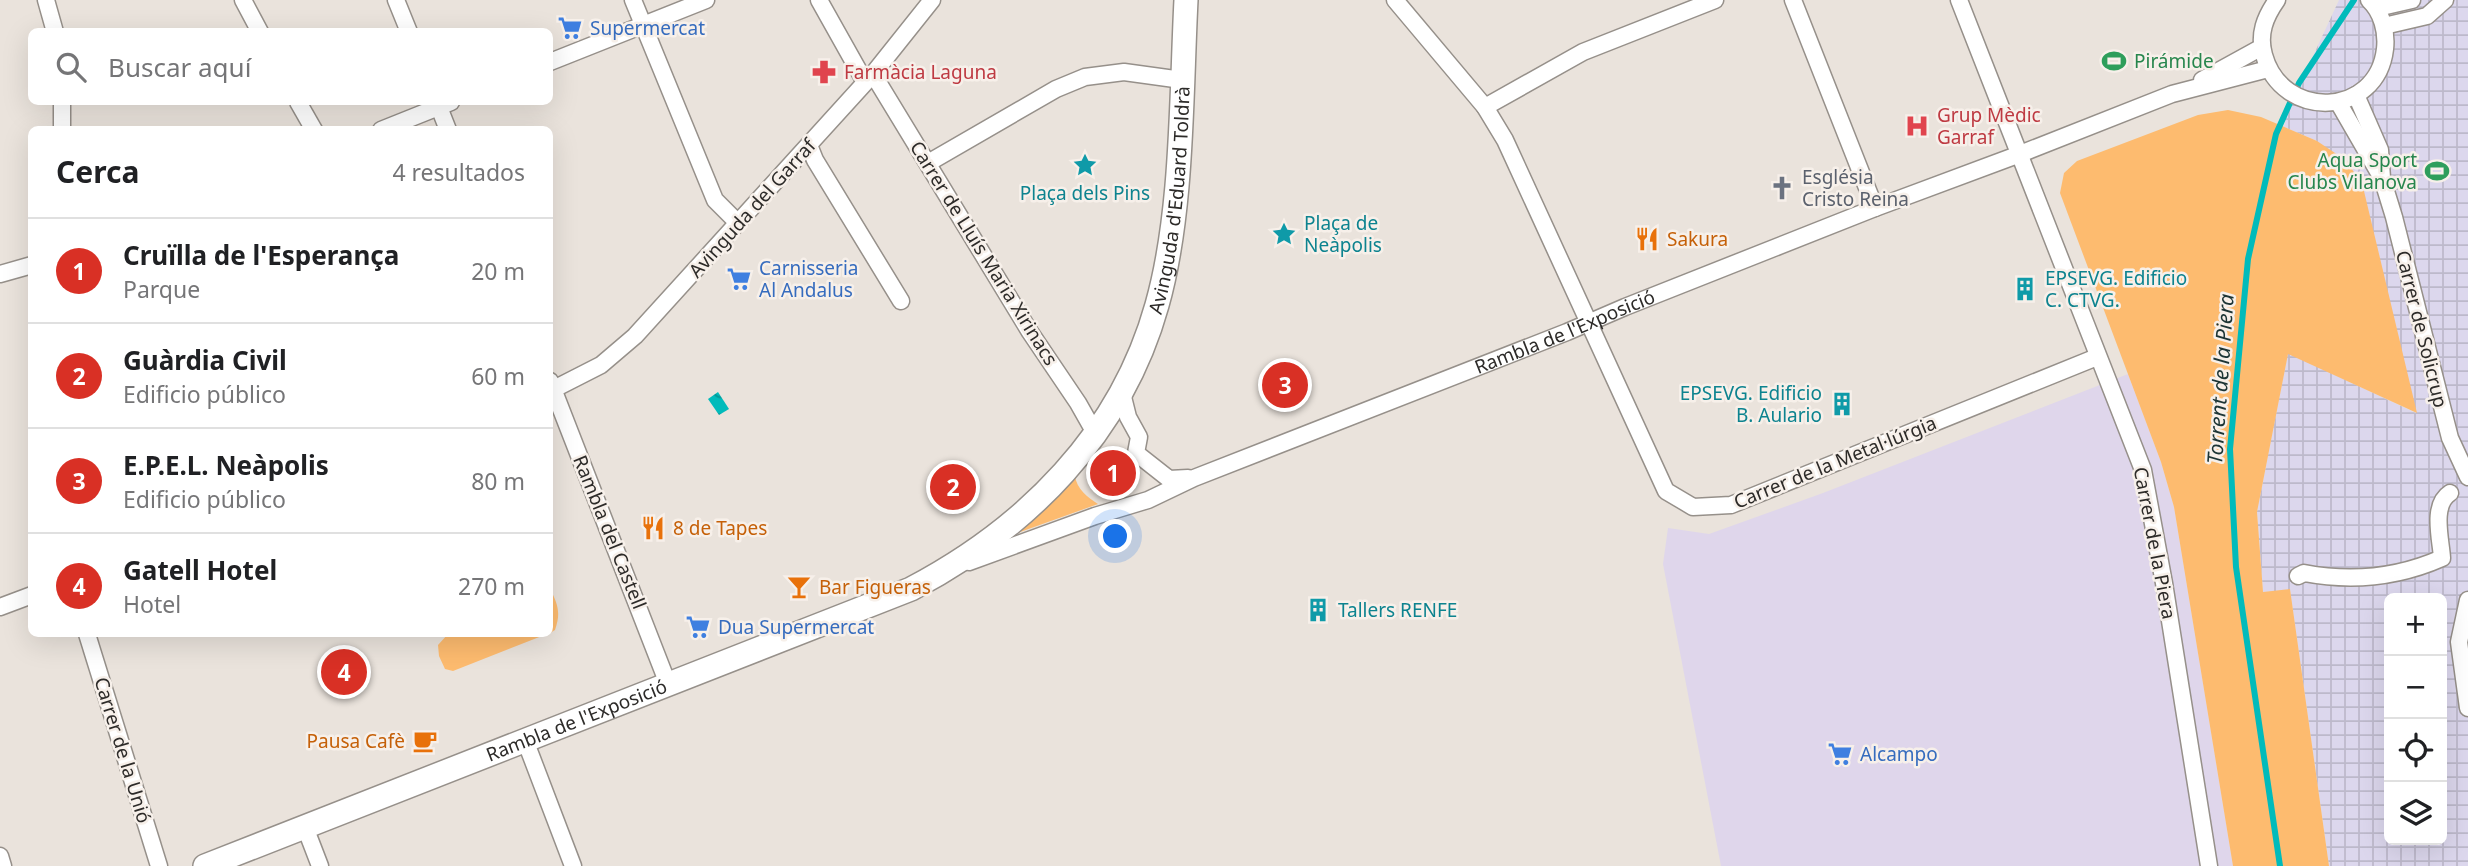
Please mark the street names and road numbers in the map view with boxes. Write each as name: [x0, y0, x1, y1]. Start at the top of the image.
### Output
street label: Avinguda d'Eduard Toldrà: [1142, 86, 1196, 317]
street label: Avinguda del Garraf: [683, 132, 822, 283]
street label: Carrer de Lluís Maria Xirinacs: [904, 136, 1064, 370]
street label: Carrer de Solicrup: [2390, 248, 2454, 410]
street label: Rambla de l'Exposició: [1471, 283, 1659, 380]
street label: Carrer de la Metal·lúrgia: [1730, 409, 1940, 515]
street label: Rambla del Castell: [567, 451, 653, 613]
street label: Carrer de la Piera: [2127, 465, 2183, 621]
street label: Rambla de l'Exposició: [482, 673, 671, 768]
street label: Carrer de la Unió: [88, 674, 158, 826]

